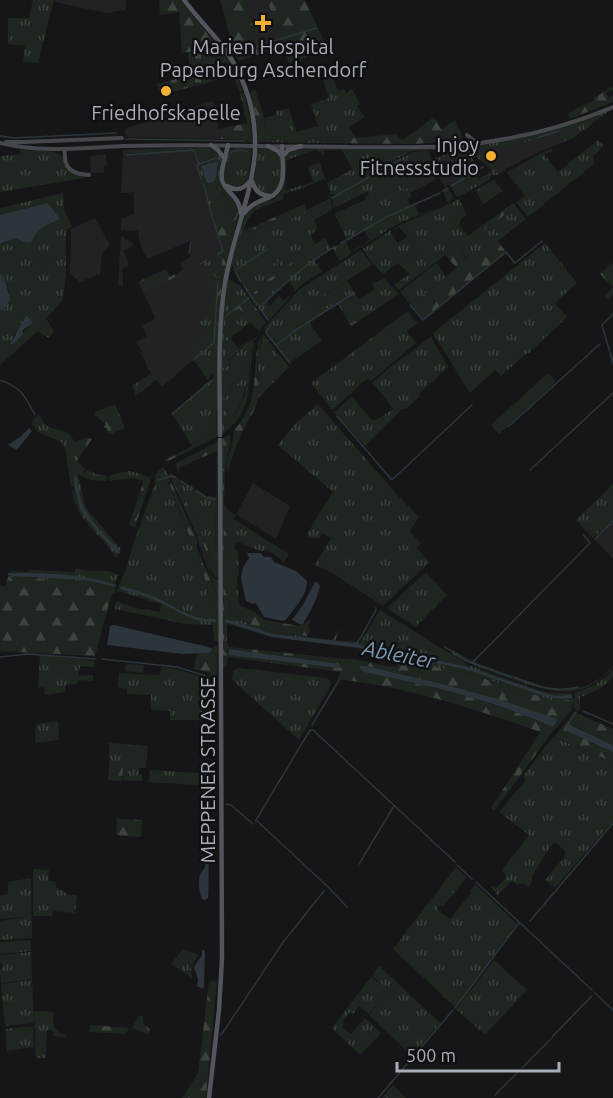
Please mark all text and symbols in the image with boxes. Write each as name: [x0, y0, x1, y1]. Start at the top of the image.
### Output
marker: Marien Hospital Papenburg Aschendorf: [254, 14, 272, 32]
place label: Marien Hospital Papenburg Aschendorf: [160, 35, 367, 81]
marker: Friedhofskapelle: [159, 84, 173, 98]
place label: Friedhofskapelle: [91, 101, 241, 124]
place label: Injoy Fitnessstudio: [360, 133, 479, 179]
marker: Injoy Fitnessstudio: [484, 149, 498, 163]
water label: Ableiter: [360, 635, 438, 673]
street label: MEPPENER STRASSE: [196, 677, 219, 863]
scale bar: [397, 1035, 559, 1073]
text: 500 m: [406, 1045, 456, 1065]

